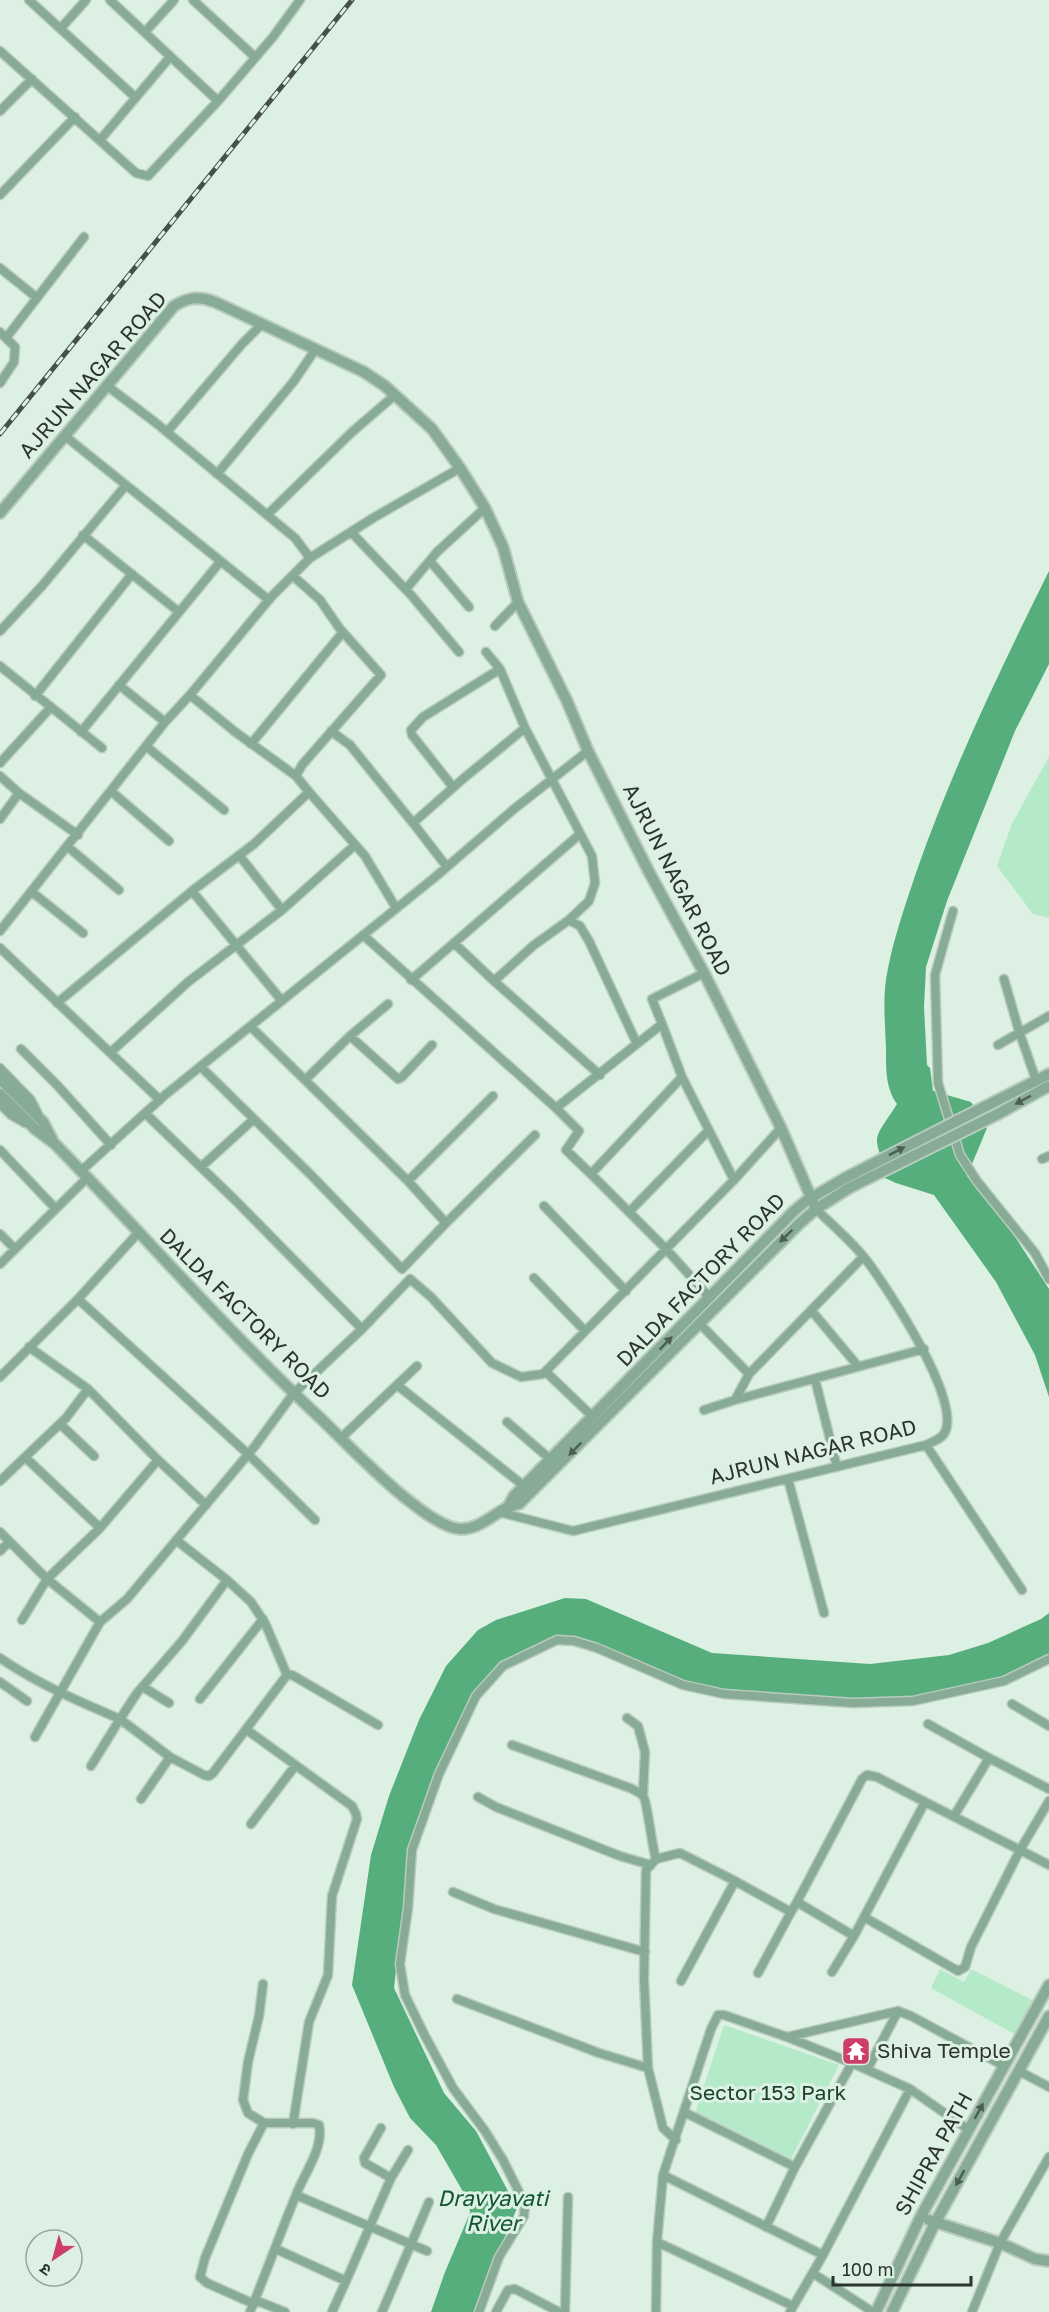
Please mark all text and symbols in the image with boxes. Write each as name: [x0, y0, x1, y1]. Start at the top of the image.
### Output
street label: AJRUN NAGAR ROAD: [13, 286, 172, 463]
street label: AJRUN NAGAR ROAD: [618, 779, 738, 980]
one-way arrow: [1015, 1095, 1032, 1105]
one-way arrow: [889, 1147, 906, 1156]
street label: DALDA FACTORY ROAD: [611, 1187, 790, 1372]
street label: DALDA FACTORY ROAD: [155, 1222, 337, 1404]
one-way arrow: [780, 1228, 794, 1242]
one-way arrow: [659, 1336, 673, 1350]
street label: AJRUN NAGAR ROAD: [707, 1413, 919, 1489]
one-way arrow: [569, 1441, 583, 1455]
temple icon: Shiva Temple: [840, 2035, 872, 2067]
place label: Shiva Temple: [877, 2037, 1011, 2063]
park label: Sector 153 Park: [690, 2079, 847, 2105]
street label: SHIPRA PATH: [889, 2087, 978, 2220]
one-way arrow: [974, 2102, 984, 2119]
one-way arrow: [955, 2170, 965, 2187]
water label: Dravyavati River: [438, 2184, 552, 2236]
north arrow: [24, 2228, 84, 2288]
scale bar: [833, 2249, 971, 2287]
text: 100 m: [842, 2258, 893, 2280]
text: उ: [35, 2259, 55, 2281]

